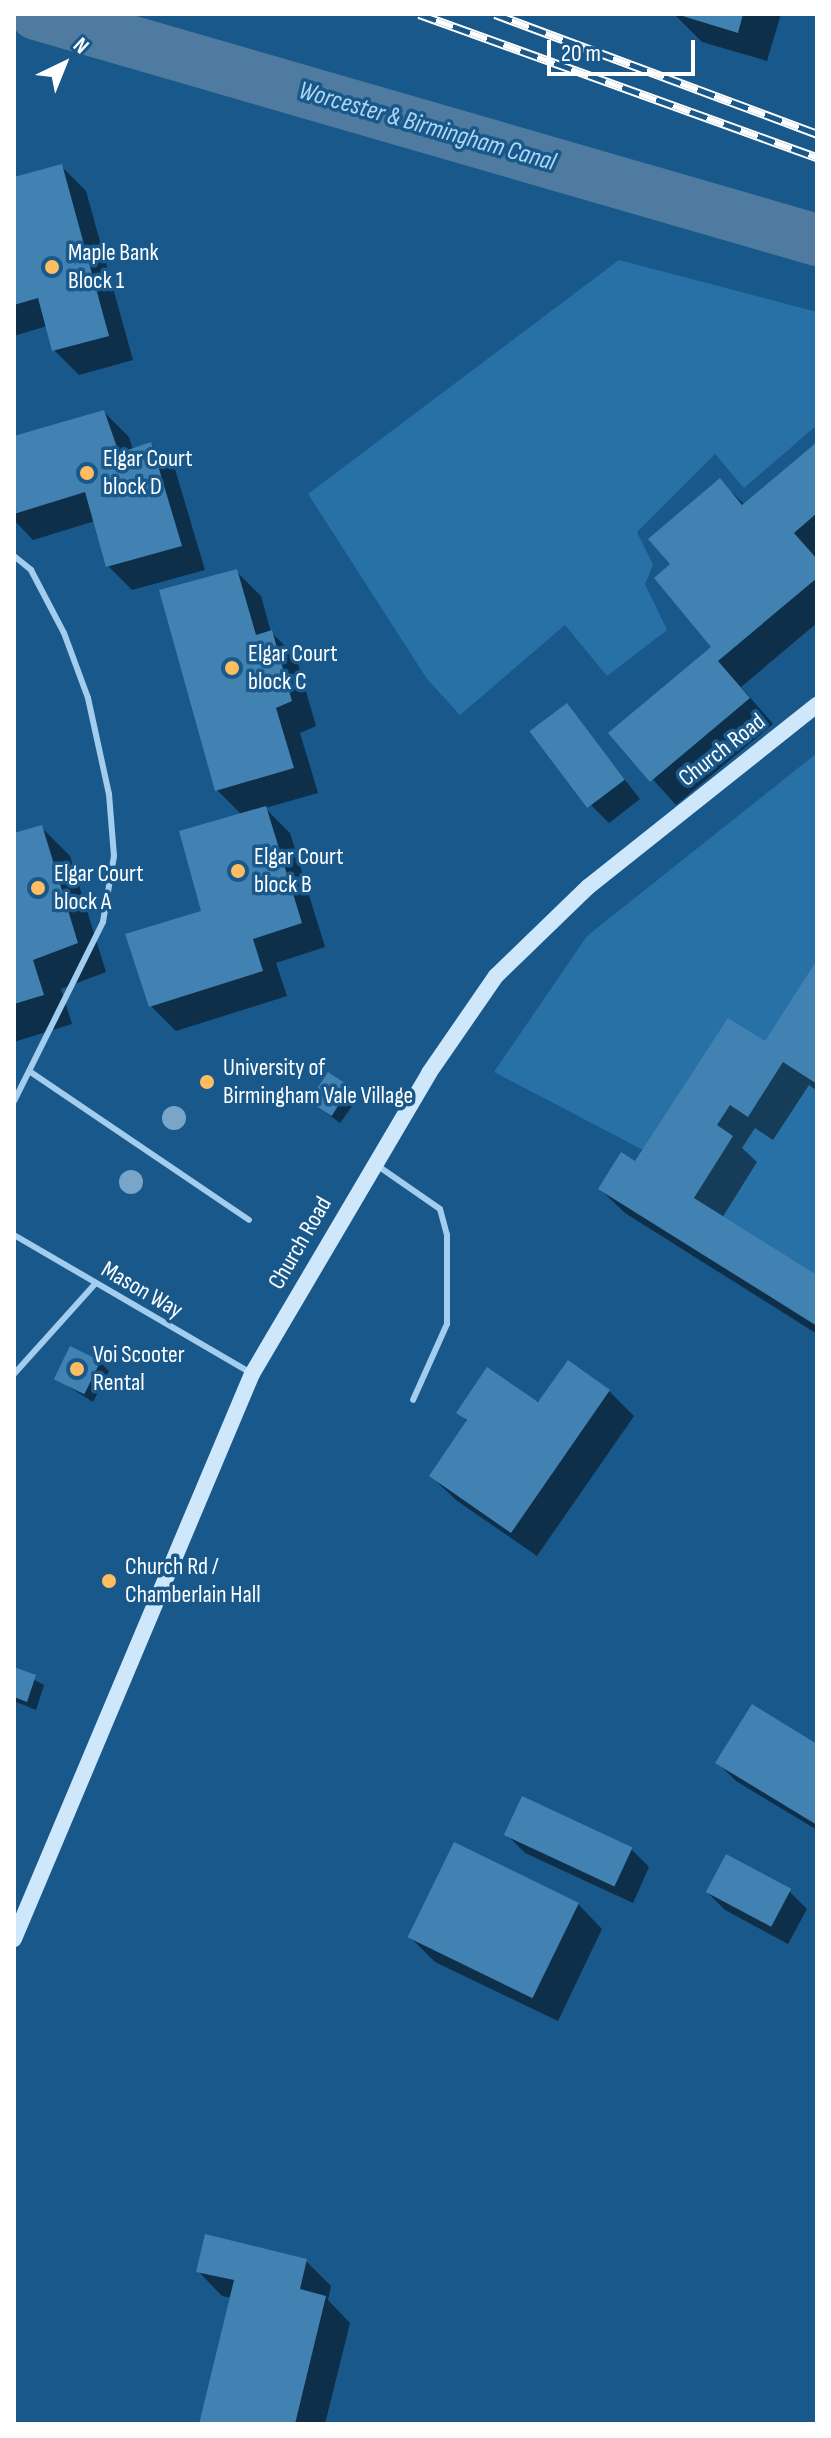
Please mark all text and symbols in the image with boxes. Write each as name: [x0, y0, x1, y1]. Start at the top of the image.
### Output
north arrow: [24, 24, 104, 104]
scale bar: [551, 24, 699, 74]
text: N: [67, 32, 94, 60]
text: 20 m: [561, 39, 601, 68]
water label: Worcester & Birmingham Canal: [295, 75, 559, 179]
place label: Maple Bank Block 1: [68, 239, 159, 295]
marker: Maple Bank Block 1: [43, 258, 61, 276]
place label: Elgar Court block D: [103, 445, 192, 501]
marker: Elgar Court block D: [78, 464, 96, 482]
place label: Elgar Court block C: [248, 640, 337, 696]
marker: Elgar Court block C: [223, 659, 241, 677]
street label: Church Road: [673, 707, 771, 793]
place label: Elgar Court block B: [254, 843, 343, 899]
place label: Elgar Court block A: [54, 860, 143, 916]
marker: Elgar Court block B: [229, 862, 247, 880]
marker: Elgar Court block A: [29, 879, 47, 897]
place label: University of Birmingham Vale Village: [223, 1054, 413, 1110]
marker: University of Birmingham Vale Village: [198, 1073, 216, 1091]
street label: Church Road: [262, 1192, 338, 1294]
street label: Mason Way: [96, 1255, 188, 1325]
place label: Voi Scooter Rental: [93, 1341, 185, 1397]
marker: Voi Scooter Rental: [68, 1360, 86, 1378]
place label: Church Rd / Chamberlain Hall: [125, 1553, 261, 1609]
marker: Church Rd / Chamberlain Hall: [100, 1572, 118, 1590]

